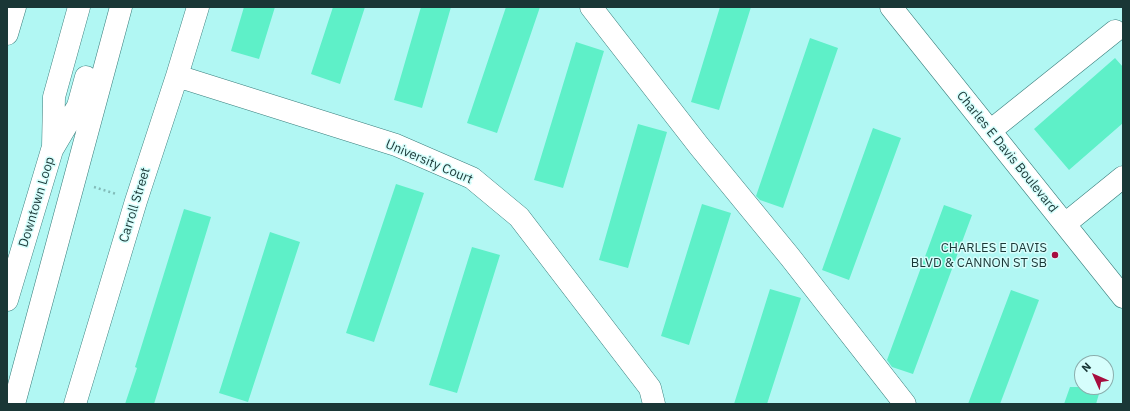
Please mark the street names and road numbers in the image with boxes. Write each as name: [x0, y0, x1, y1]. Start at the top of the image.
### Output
street label: Charles E Davis Boulevard: [953, 88, 1061, 216]
street label: University Court: [383, 137, 475, 187]
street label: Downtown Loop: [16, 155, 58, 249]
street label: Carroll Street: [116, 166, 154, 244]

